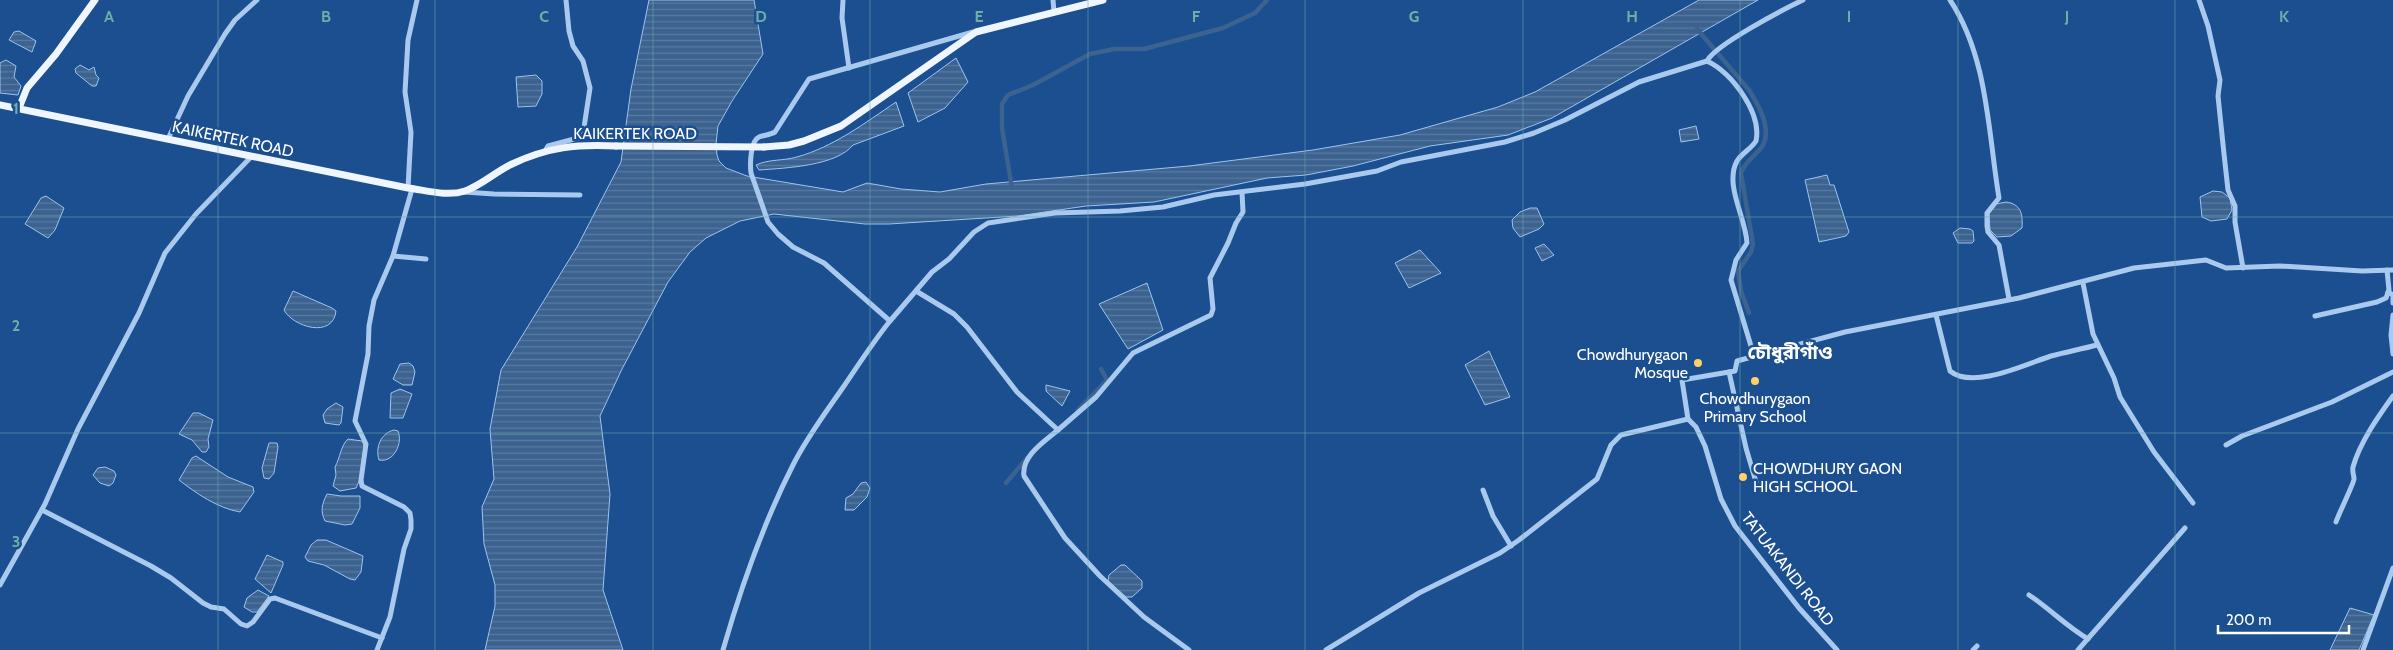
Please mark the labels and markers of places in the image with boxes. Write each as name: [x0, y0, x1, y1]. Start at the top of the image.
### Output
place label: Chowdhurygaon Mosque: [1577, 345, 1688, 382]
marker: Chowdhurygaon Mosque: [1692, 357, 1704, 369]
marker: Chowdhurygaon Primary School: [1749, 375, 1761, 387]
place label: Chowdhurygaon Primary School: [1699, 389, 1811, 426]
place label: CHOWDHURY GAON HIGH SCHOOL: [1753, 459, 1902, 496]
marker: CHOWDHURY GAON HIGH SCHOOL: [1737, 471, 1749, 483]

